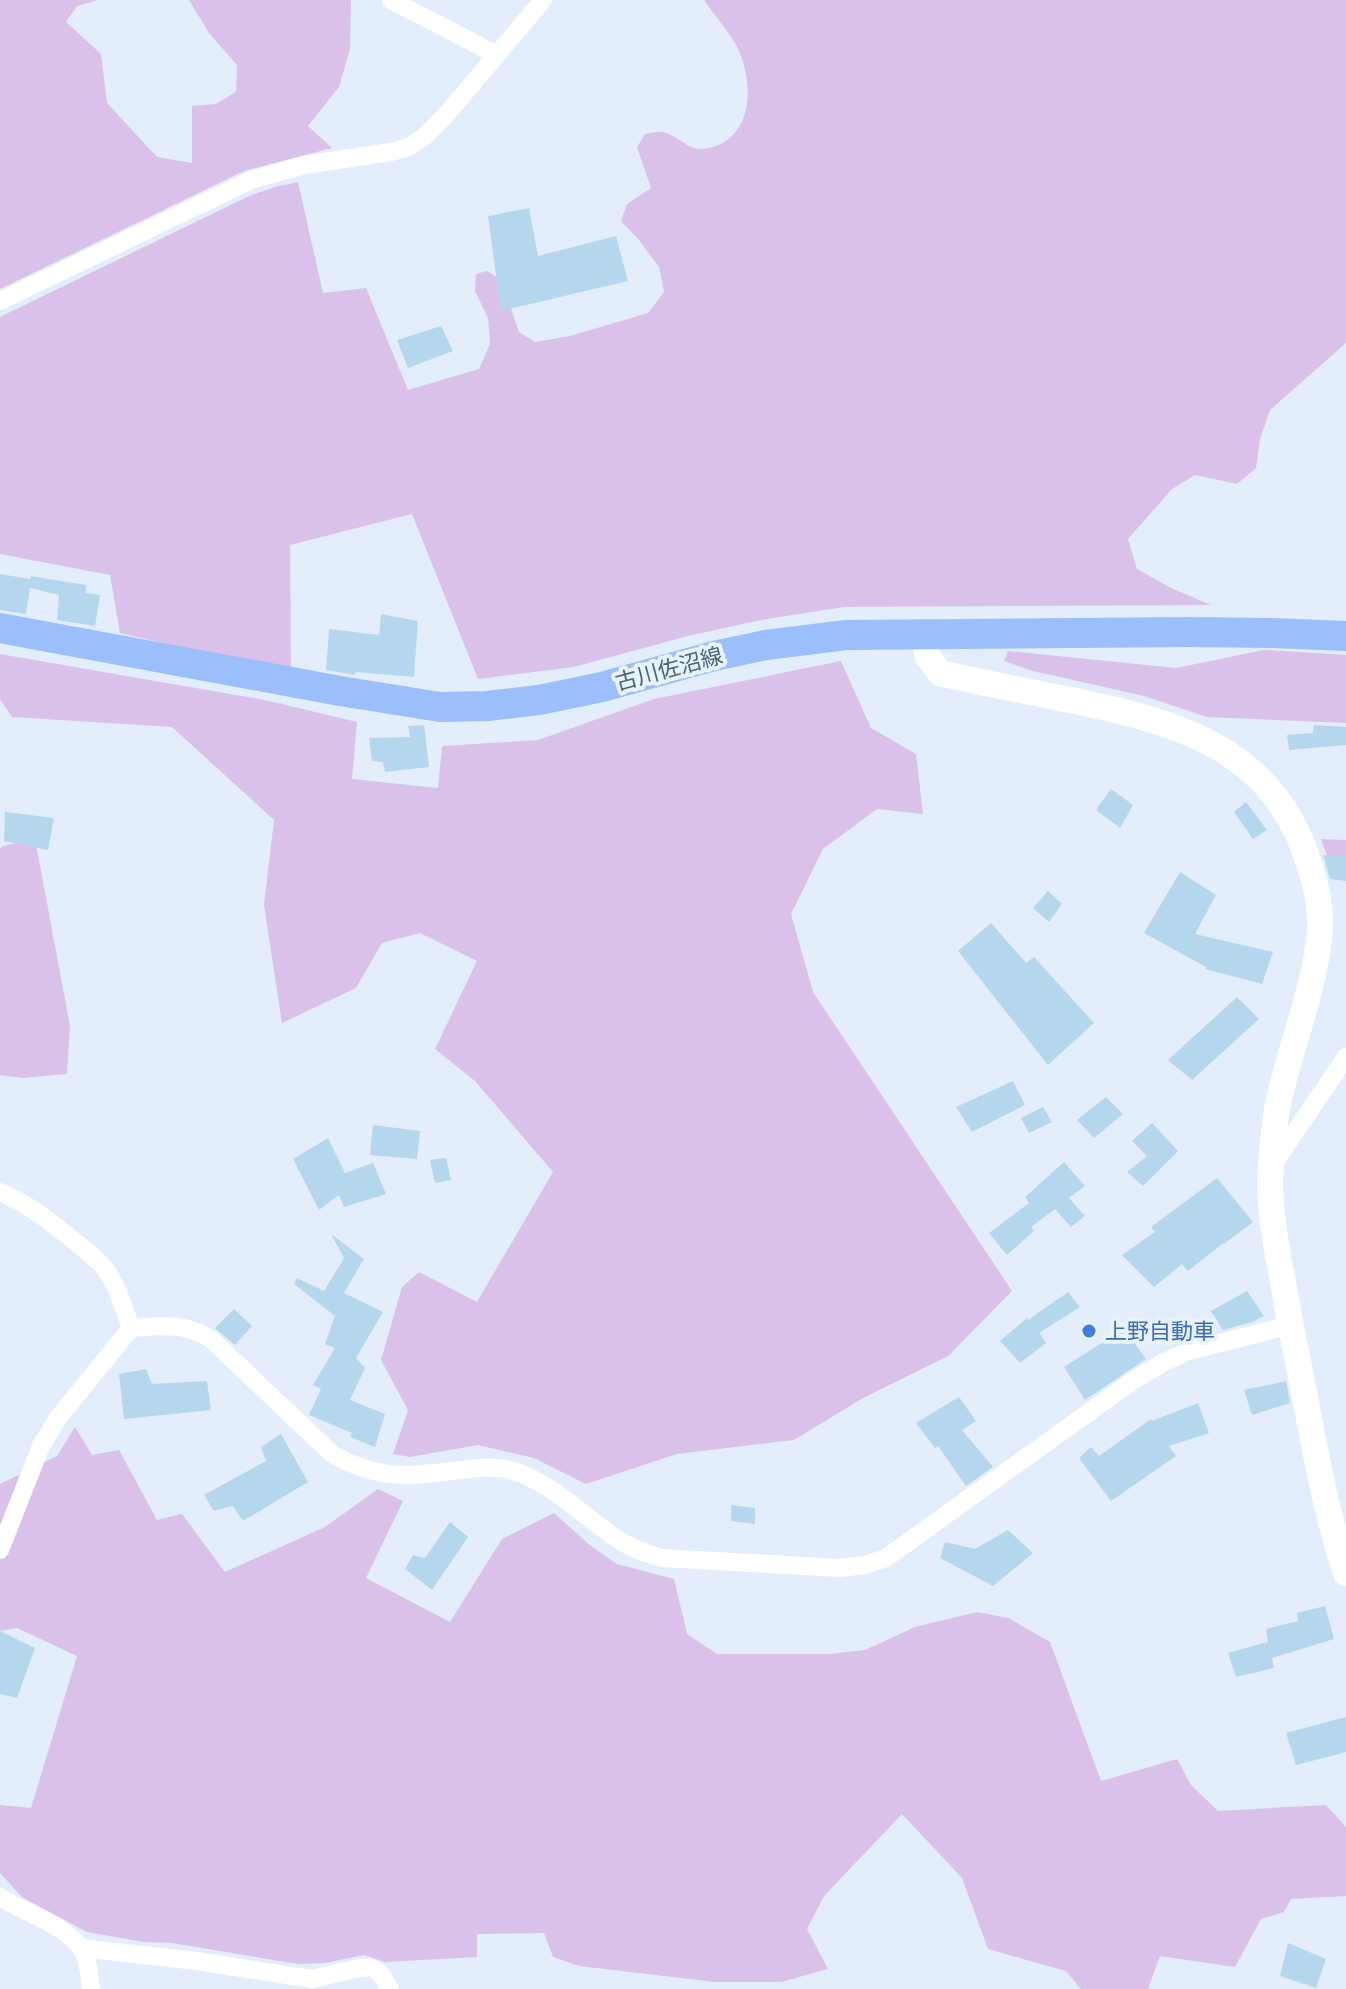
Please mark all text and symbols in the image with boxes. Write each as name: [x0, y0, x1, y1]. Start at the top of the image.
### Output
street label: 古川佐沼線: [612, 641, 726, 697]
place label: 上野自動車: [1105, 1317, 1215, 1346]
marker: 上野自動車: [1080, 1322, 1098, 1340]

